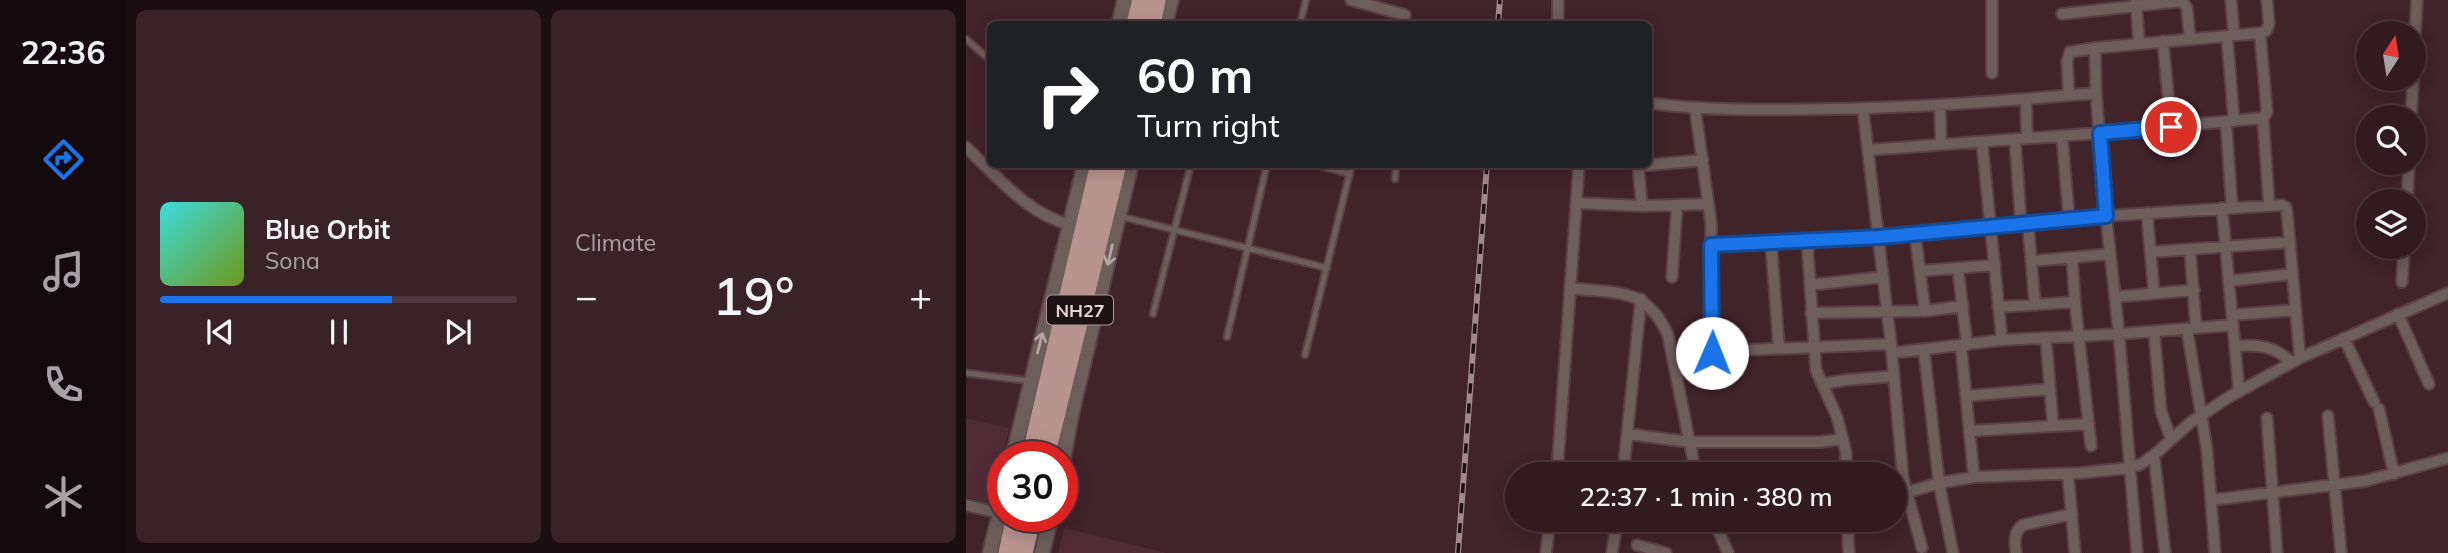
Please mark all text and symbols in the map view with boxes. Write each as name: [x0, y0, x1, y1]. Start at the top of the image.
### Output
north arrow: [2356, 21, 2426, 91]
map controls: [2356, 21, 2426, 259]
text: 22:36: [21, 32, 105, 72]
text: 60 m: [1137, 44, 1253, 105]
icon: right: [1022, 49, 1113, 140]
pin: [2141, 97, 2201, 157]
text: Turn right: [1137, 105, 1280, 145]
button: search: [2356, 105, 2426, 175]
icon: arrive: [2152, 108, 2190, 146]
icon: directions: [39, 135, 88, 184]
button: layers: [2356, 189, 2426, 259]
text: Blue Orbit: [265, 213, 390, 246]
text: Climate: [575, 228, 656, 257]
one-way arrow: [1102, 243, 1116, 266]
text: Sona: [265, 246, 320, 275]
icon: music: [39, 247, 88, 296]
text: 19°: [713, 263, 794, 328]
text: −: [575, 272, 598, 320]
text: +: [909, 272, 932, 320]
road number: NH27: [1047, 296, 1113, 324]
icon: previous: [201, 313, 239, 351]
icon: pause: [320, 313, 358, 351]
icon: next: [439, 313, 477, 351]
position arrow: [1675, 316, 1749, 390]
one-way arrow: [1034, 332, 1047, 355]
icon: phone: [39, 360, 88, 409]
speed limit sign: 30: [987, 441, 1078, 532]
icon: climate: [39, 472, 88, 521]
text: 22:37 · 1 min · 380 m: [1579, 480, 1833, 513]

